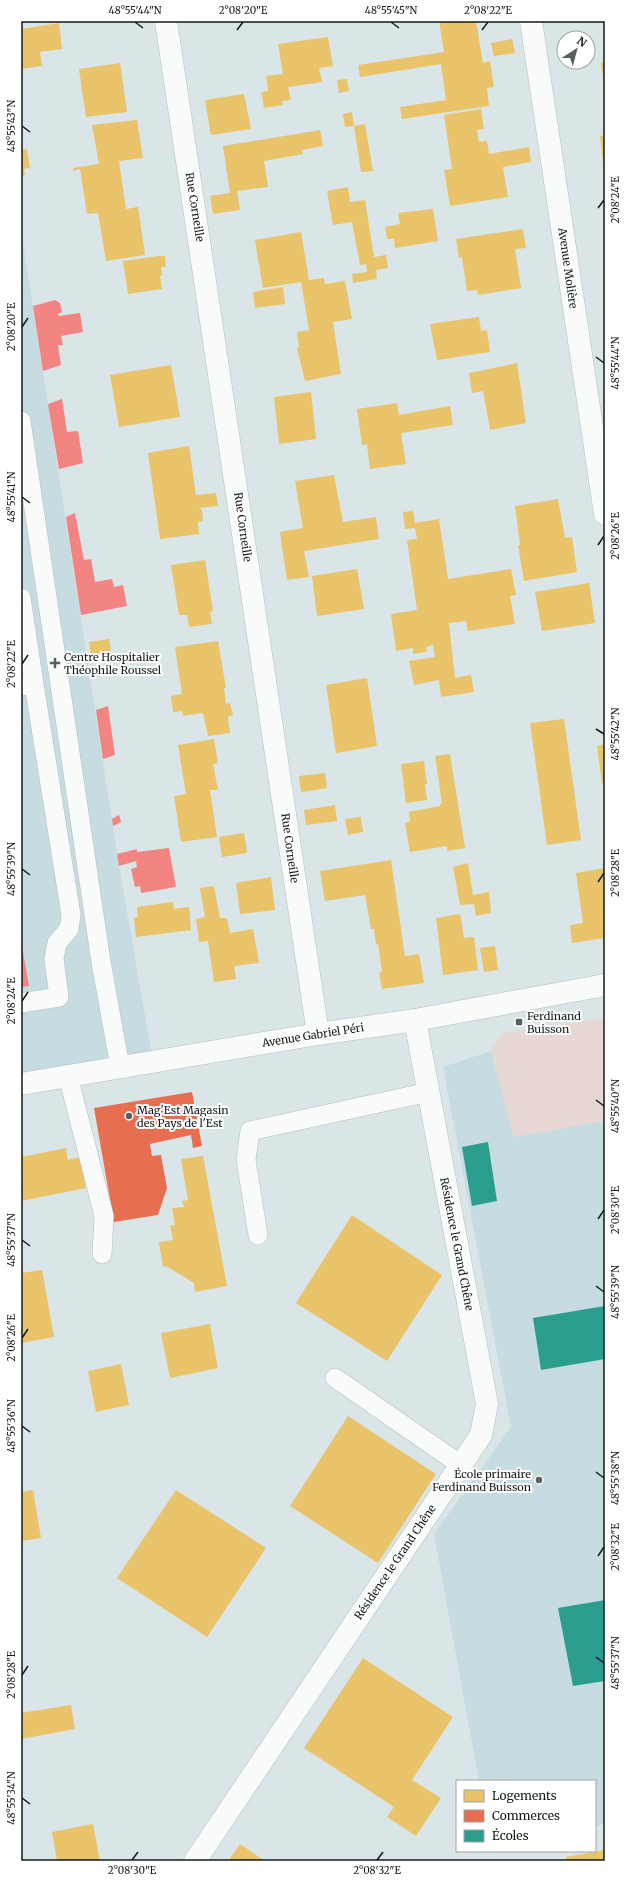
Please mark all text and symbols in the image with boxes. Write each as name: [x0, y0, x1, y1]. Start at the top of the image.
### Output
text: 48°55'44"N: [109, 4, 162, 17]
text: 2°08'20"E: [219, 4, 268, 17]
text: 48°55'45"N: [365, 4, 417, 17]
text: 2°08'22"E: [464, 4, 513, 17]
north arrow: [556, 30, 596, 70]
text: N: [574, 34, 590, 50]
text: 48°55'43"N: [5, 100, 18, 152]
street label: Rue Corneille: [183, 171, 207, 243]
text: 2°08'24"E: [609, 176, 622, 224]
street label: Avenue Molière: [555, 226, 581, 310]
text: 2°08'20"E: [5, 302, 18, 351]
text: 48°55'44"N: [609, 336, 622, 389]
text: 48°55'41"N: [5, 471, 18, 523]
street label: Rue Corneille: [231, 491, 255, 563]
text: 2°08'26"E: [609, 512, 622, 560]
text: 2°08'22"E: [5, 639, 18, 688]
place label: Centre Hospitalier Théophile Roussel: [64, 650, 162, 677]
marker: Centre Hospitalier Théophile Roussel: [49, 657, 61, 669]
text: 48°55'42"N: [609, 707, 622, 760]
street label: Rue Corneille: [278, 812, 302, 884]
text: 48°55'39"N: [5, 842, 18, 896]
text: 2°08'28"E: [609, 848, 622, 897]
text: 2°08'24"E: [5, 977, 18, 1025]
place label: Ferdinand Buisson: [527, 1009, 581, 1036]
marker: Ferdinand Buisson: [514, 1017, 524, 1027]
street label: Avenue Gabriel Péri: [260, 1020, 365, 1050]
text: 48°55'40"N: [609, 1079, 622, 1133]
place label: Mag'Est Magasin des Pays de l'Est: [137, 1103, 229, 1130]
marker: Mag'Est Magasin des Pays de l'Est: [124, 1111, 134, 1121]
street label: Résidence le Grand Chêne: [437, 1176, 477, 1312]
text: 2°08'30"E: [609, 1185, 622, 1234]
text: 48°55'37"N: [5, 1213, 18, 1267]
text: 48°55'39"N: [609, 1265, 622, 1319]
text: 2°08'26"E: [5, 1314, 18, 1362]
text: 48°55'36"N: [5, 1399, 18, 1453]
text: 48°55'38"N: [609, 1451, 622, 1505]
place label: École primaire Ferdinand Buisson: [432, 1467, 532, 1494]
marker: École primaire Ferdinand Buisson: [534, 1475, 544, 1485]
street label: Résidence le Grand Chêne: [351, 1502, 439, 1622]
text: 2°08'32"E: [609, 1523, 622, 1571]
text: 48°55'37"N: [609, 1636, 622, 1690]
text: 2°08'28"E: [5, 1650, 18, 1699]
text: 48°55'34"N: [5, 1771, 18, 1825]
legend: [456, 1780, 596, 1852]
text: Logements: [492, 1788, 557, 1803]
text: Commerces: [492, 1808, 560, 1823]
text: Écoles: [492, 1828, 529, 1843]
text: 2°08'30"E: [108, 1864, 157, 1877]
text: 2°08'32"E: [353, 1864, 401, 1877]

